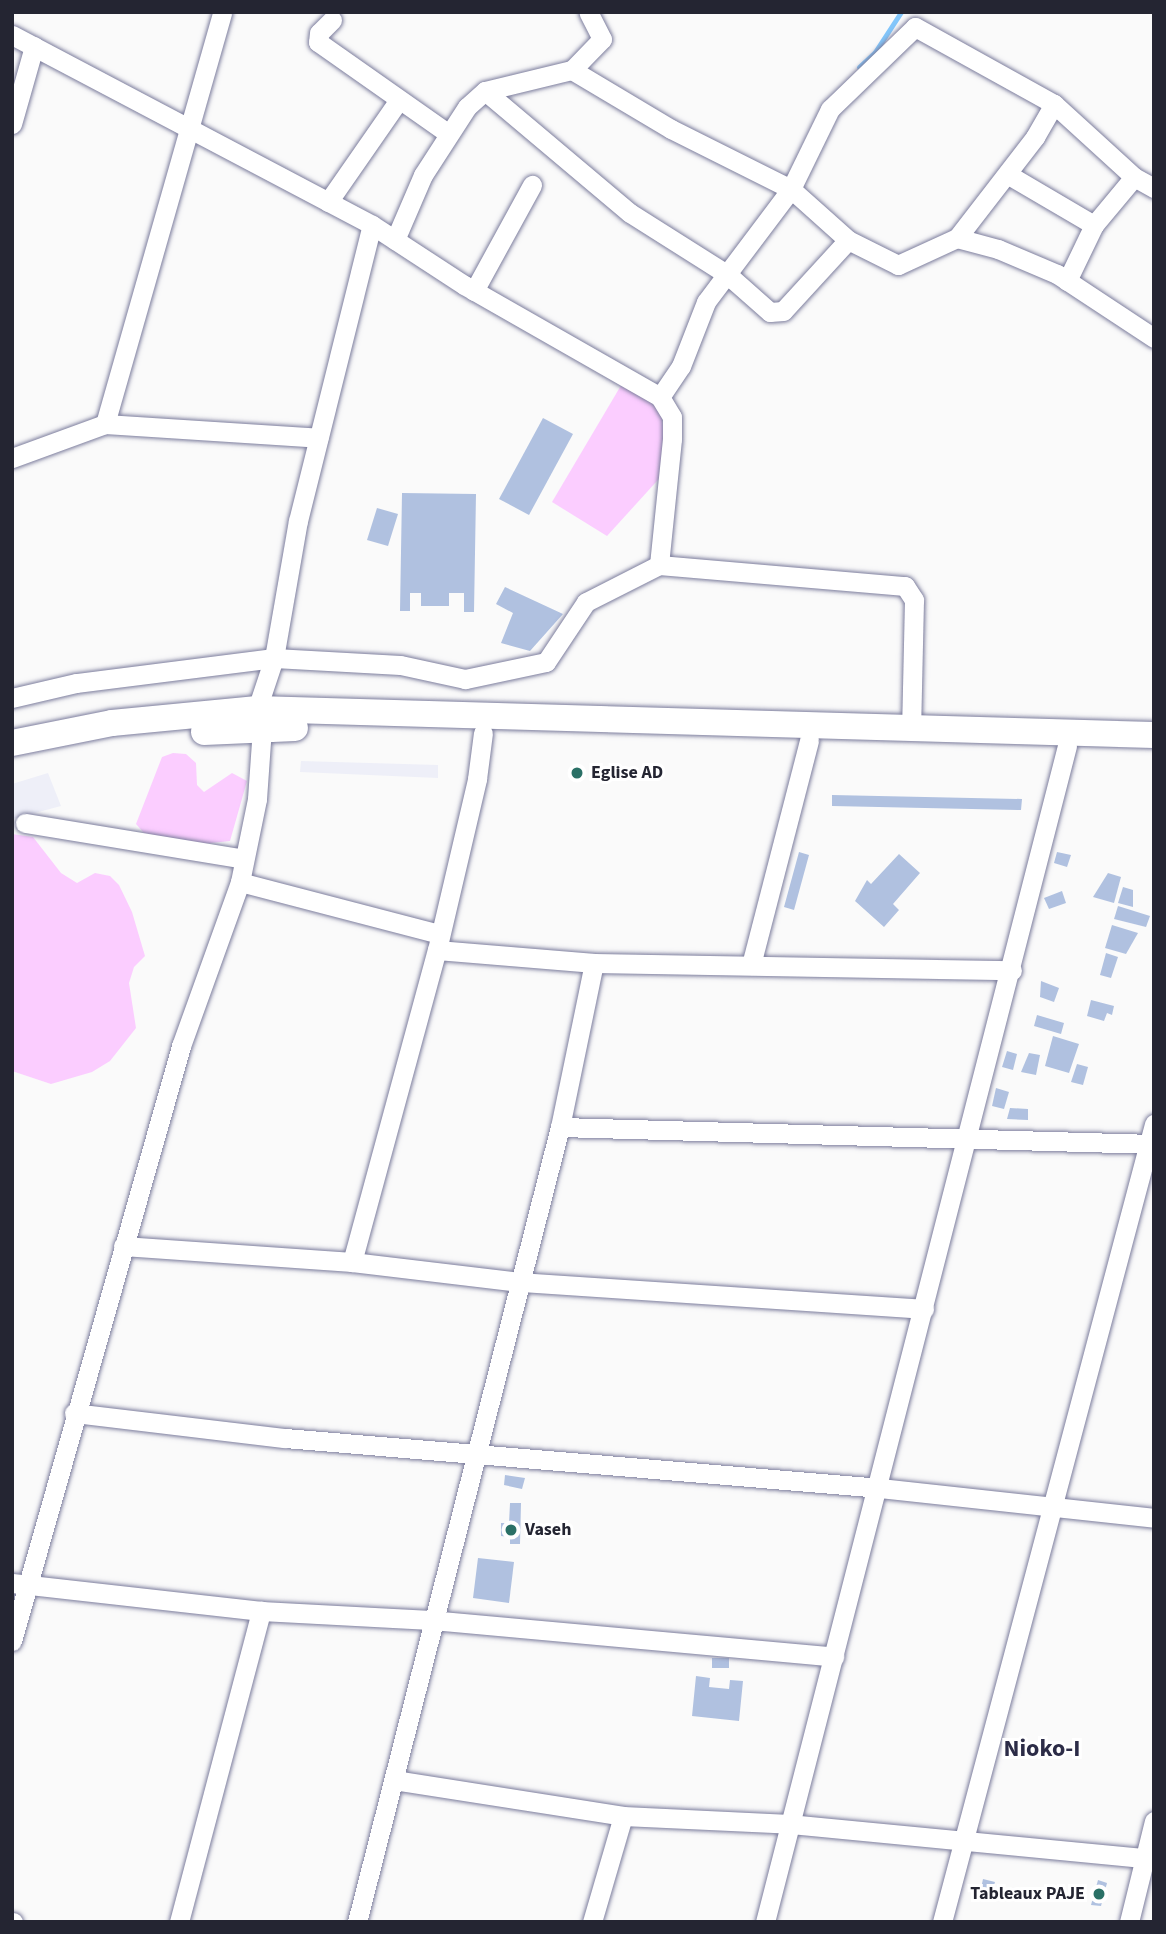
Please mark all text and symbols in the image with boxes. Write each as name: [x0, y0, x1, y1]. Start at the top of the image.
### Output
place label: Eglise AD: [591, 762, 663, 784]
marker: Eglise AD: [569, 765, 585, 781]
place label: Vaseh: [525, 1519, 571, 1541]
marker: Vaseh: [503, 1522, 519, 1538]
district label: Nioko-I: [1004, 1735, 1080, 1763]
place label: Tableaux PAJE: [970, 1883, 1085, 1905]
marker: Tableaux PAJE: [1091, 1886, 1107, 1902]

